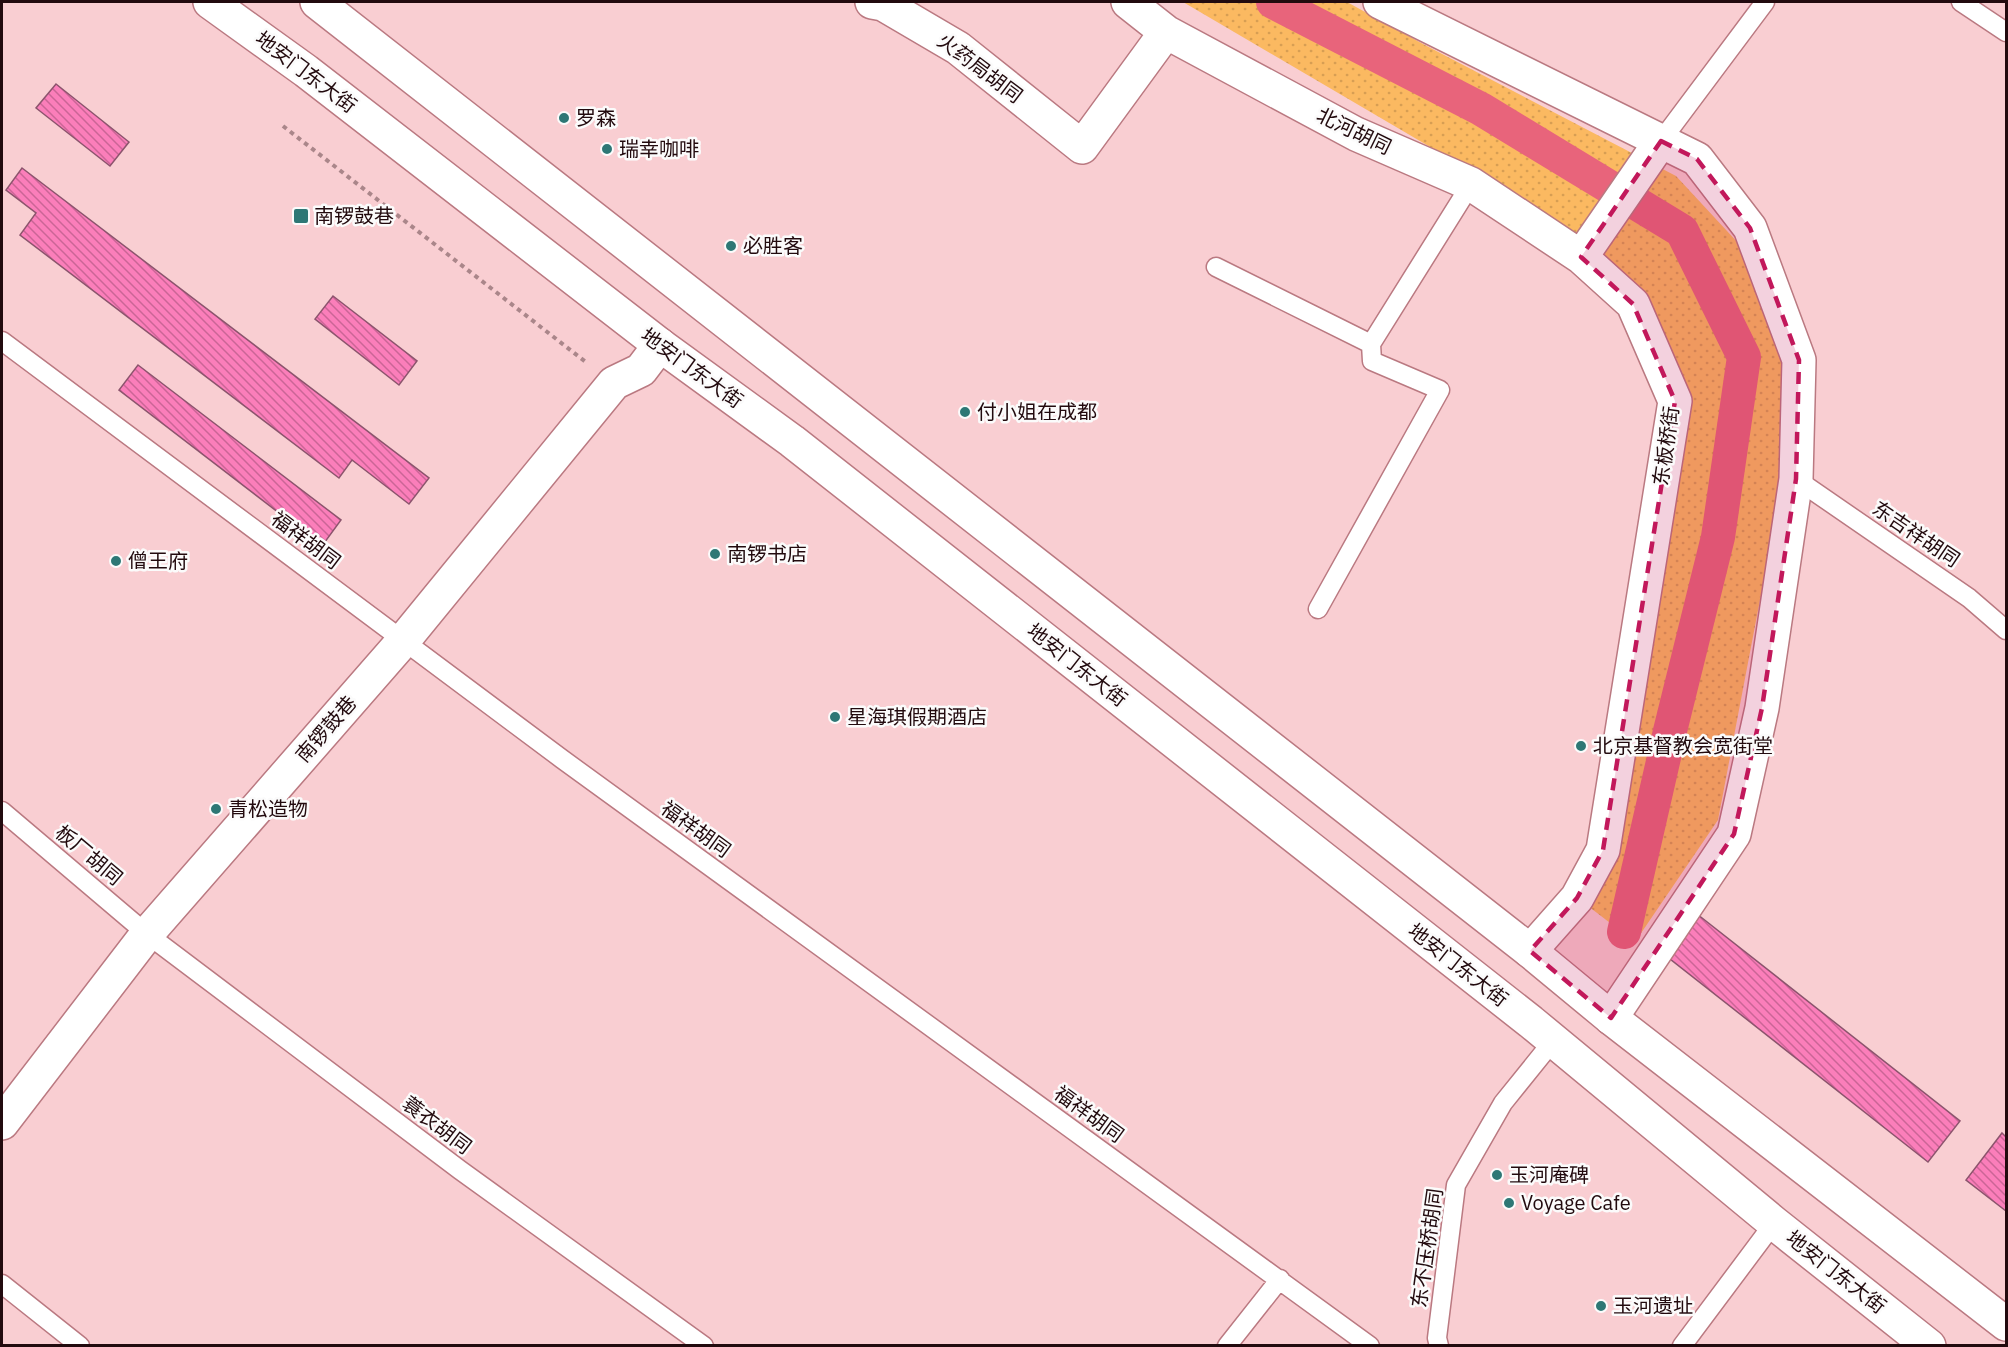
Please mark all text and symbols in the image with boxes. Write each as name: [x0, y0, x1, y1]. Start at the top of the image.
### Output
street label: 地安门东大街: [250, 25, 362, 118]
street label: 火药局胡同: [932, 27, 1028, 108]
street label: 北河胡同: [1312, 101, 1396, 160]
place label: 罗森: [576, 104, 616, 131]
marker: 罗森: [557, 111, 571, 125]
place label: 瑞幸咖啡: [619, 135, 699, 162]
marker: 瑞幸咖啡: [600, 142, 614, 156]
place label: 南锣鼓巷: [314, 202, 394, 229]
marker: 南锣鼓巷: [292, 207, 310, 225]
place label: 必胜客: [743, 232, 803, 259]
marker: 必胜客: [724, 239, 738, 253]
street label: 地安门东大街: [636, 321, 749, 414]
place label: 付小姐在成都: [977, 398, 1097, 425]
street label: 东板桥街: [1647, 404, 1684, 487]
marker: 付小姐在成都: [958, 405, 972, 419]
street label: 东吉祥胡同: [1867, 494, 1965, 573]
street label: 福祥胡同: [266, 505, 346, 574]
place label: 南锣书店: [727, 540, 807, 567]
place label: 僧王府: [128, 547, 188, 574]
marker: 南锣书店: [708, 547, 722, 561]
marker: 僧王府: [109, 554, 123, 568]
street label: 地安门东大街: [1022, 617, 1133, 712]
street label: 南锣鼓巷: [289, 690, 362, 768]
place label: 星海琪假期酒店: [847, 703, 987, 730]
marker: 星海琪假期酒店: [828, 710, 842, 724]
place label: 北京基督教会宽街堂: [1593, 732, 1773, 759]
marker: 北京基督教会宽街堂: [1574, 739, 1588, 753]
street label: 福祥胡同: [656, 794, 737, 863]
place label: 青松造物: [228, 795, 308, 822]
marker: 青松造物: [209, 802, 223, 816]
street label: 板厂胡同: [50, 819, 129, 891]
street label: 地安门东大街: [1403, 917, 1514, 1012]
street label: 福祥胡同: [1049, 1079, 1130, 1148]
street label: 蓑衣胡同: [397, 1090, 477, 1159]
place label: 玉河庵碑: [1509, 1161, 1589, 1188]
marker: 玉河庵碑: [1490, 1168, 1504, 1182]
street label: 东不压桥胡同: [1405, 1187, 1448, 1309]
place label: Voyage Cafe: [1521, 1189, 1631, 1216]
marker: Voyage Cafe: [1502, 1196, 1516, 1210]
street label: 地安门东大街: [1781, 1224, 1892, 1319]
place label: 玉河遗址: [1613, 1292, 1693, 1319]
marker: 玉河遗址: [1594, 1299, 1608, 1313]

